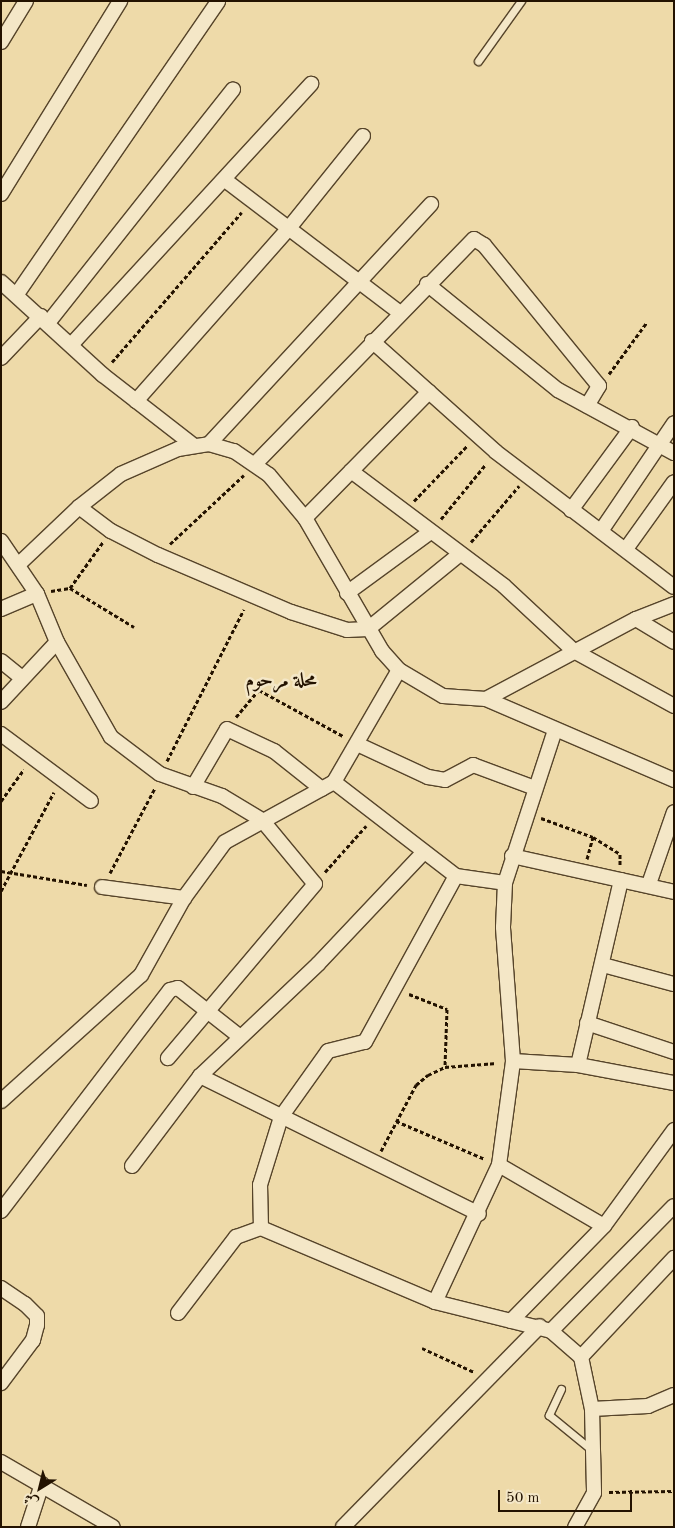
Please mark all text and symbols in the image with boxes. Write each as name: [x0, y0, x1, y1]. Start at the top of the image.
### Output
district label: محلة مرحوم: [245, 671, 317, 693]
north arrow: [15, 1463, 65, 1513]
scale bar: [500, 1480, 634, 1512]
text: ش: [21, 1490, 41, 1510]
text: 50 m: [506, 1491, 540, 1506]

